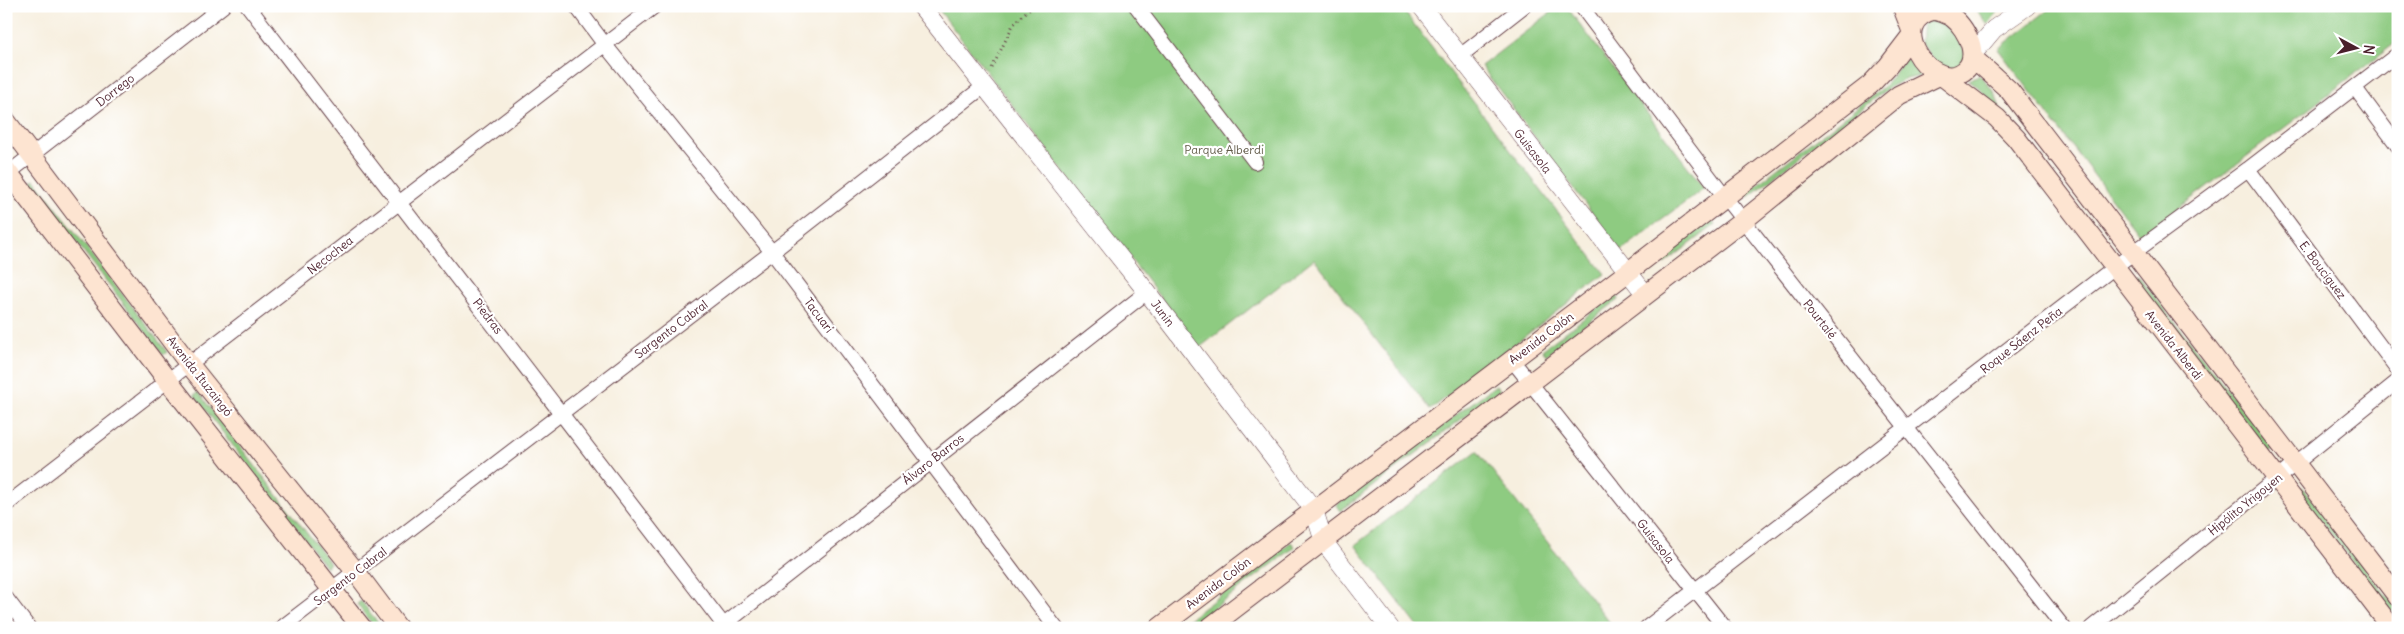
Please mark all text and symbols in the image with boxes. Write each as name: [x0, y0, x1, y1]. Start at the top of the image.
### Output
north arrow: [2332, 22, 2382, 72]
text: N: [2359, 44, 2378, 55]
street label: Dorrego: [93, 70, 137, 110]
street label: Guisasola: [1511, 126, 1555, 176]
park label: Parque Alberdi: [1184, 142, 1264, 157]
street label: Necochea: [304, 232, 356, 277]
street label: E. Bouciguez: [2296, 238, 2350, 302]
street label: Piedras: [470, 295, 506, 337]
street label: Tacuarí: [801, 295, 837, 336]
street label: Pourtalé: [1800, 296, 1840, 342]
street label: Sargento Cabral: [632, 297, 710, 361]
street label: Junín: [1148, 297, 1178, 329]
street label: Roque Sáenz Peña: [1977, 303, 2065, 377]
street label: Avenida Alberdi: [2142, 307, 2206, 383]
street label: Avenida Colón: [1506, 309, 1576, 367]
street label: Avenida Ituzaingó: [164, 333, 236, 419]
street label: Álvaro Barros: [899, 430, 967, 488]
street label: Hipólito Yrigoyen: [2205, 469, 2285, 539]
street label: Guisasola: [1634, 516, 1678, 566]
street label: Sargento Cabral: [311, 544, 389, 608]
street label: Avenida Colón: [1183, 554, 1253, 612]

